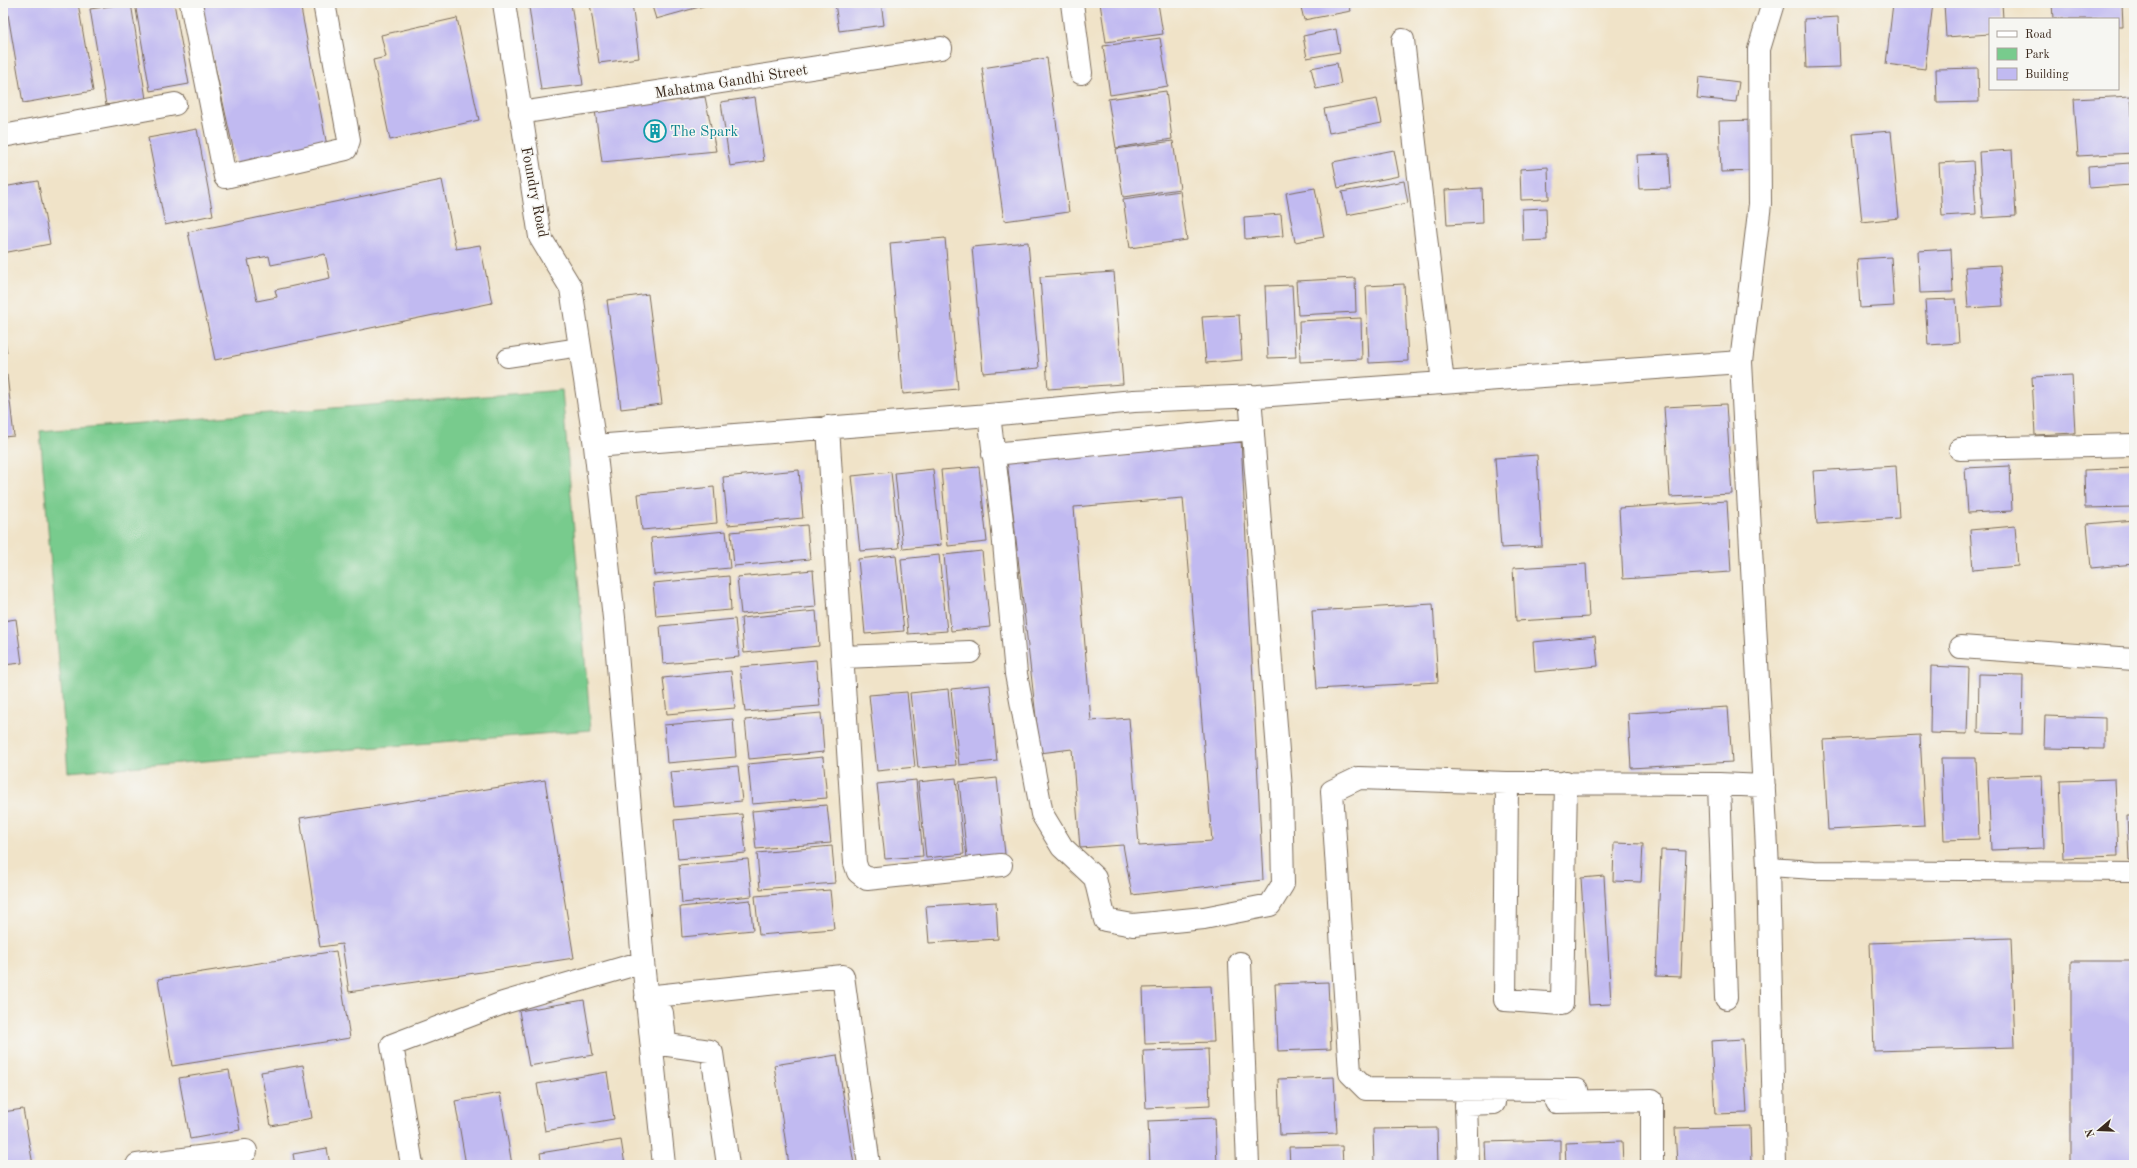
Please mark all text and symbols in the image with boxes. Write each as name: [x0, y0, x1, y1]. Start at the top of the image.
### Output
legend: [1989, 18, 2119, 90]
text: Road: [2025, 29, 2052, 41]
text: Park: [2025, 49, 2050, 61]
street label: Mahatma Gandhi Street: [654, 63, 809, 102]
text: Building: [2025, 69, 2069, 81]
building icon: The Spark: [642, 118, 668, 144]
place label: The Spark: [670, 125, 739, 140]
street label: Foundry Road: [517, 146, 550, 239]
north arrow: [2079, 1110, 2119, 1150]
text: N: [2084, 1126, 2098, 1139]

